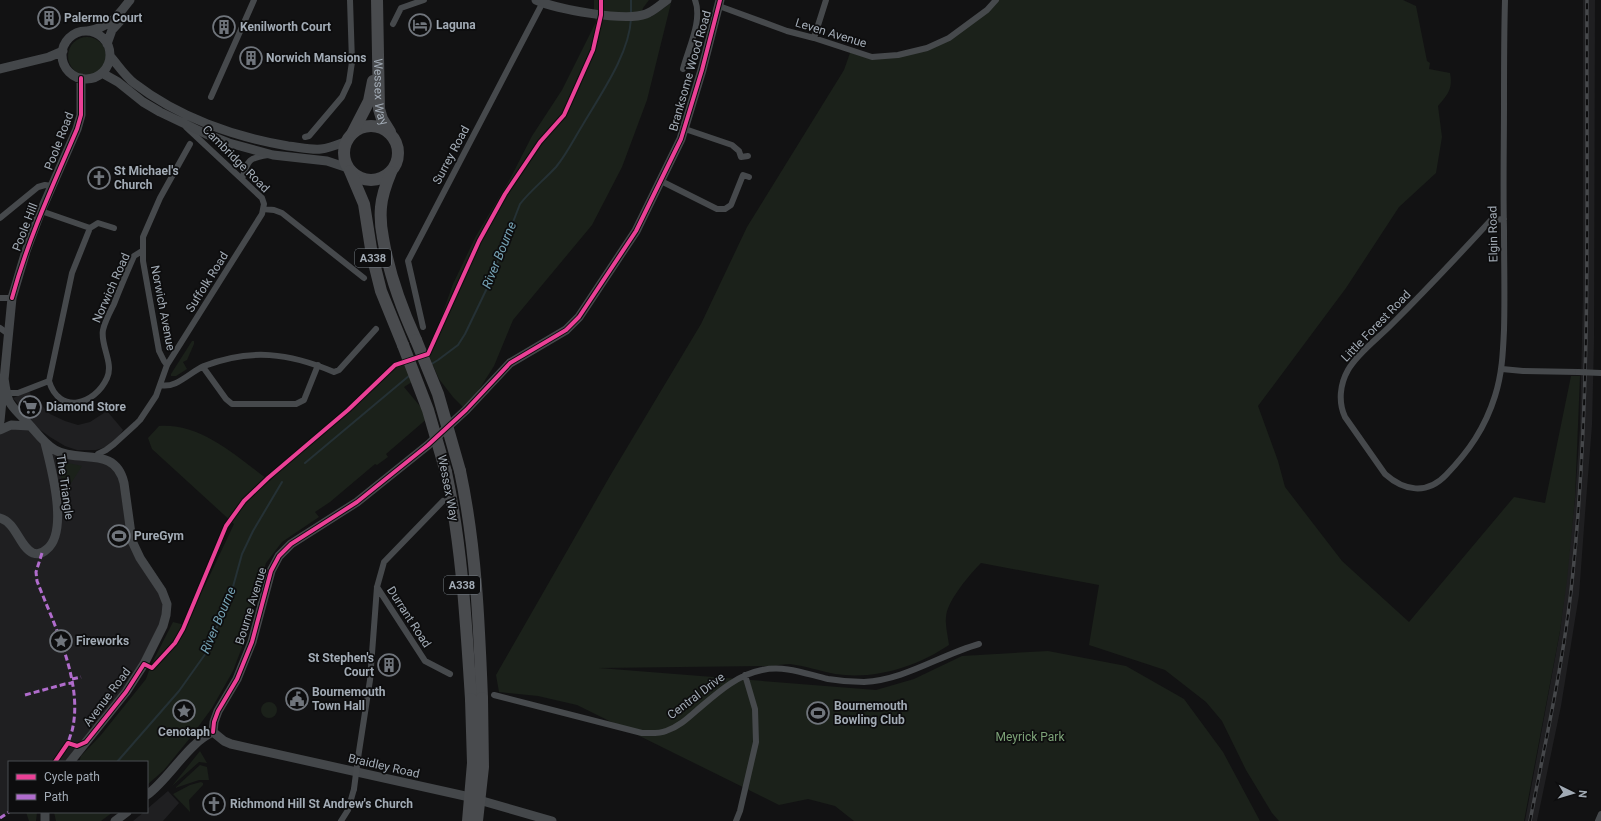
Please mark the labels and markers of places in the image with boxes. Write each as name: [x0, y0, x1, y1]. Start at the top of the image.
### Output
building icon: Palermo Court: [36, 5, 62, 31]
place label: Palermo Court: [64, 11, 142, 25]
hotel icon: Laguna: [407, 12, 433, 38]
building icon: Kenilworth Court: [211, 14, 237, 40]
place label: Laguna: [436, 18, 476, 32]
place label: Kenilworth Court: [240, 20, 331, 34]
building icon: Norwich Mansions: [238, 45, 264, 71]
place label: Norwich Mansions: [266, 51, 366, 65]
place label: St Michael's Church: [114, 164, 179, 192]
church icon: St Michael's Church: [86, 165, 112, 191]
supermarket icon: Diamond Store: [17, 394, 43, 420]
place label: Diamond Store: [46, 400, 126, 414]
sports icon: PureGym: [106, 523, 132, 549]
place label: PureGym: [134, 529, 184, 543]
place icon: Fireworks: [48, 628, 74, 654]
place label: Fireworks: [76, 634, 129, 648]
place label: St Stephen's Court: [308, 651, 374, 679]
building icon: St Stephen's Court: [376, 652, 402, 678]
place label: Bournemouth Town Hall: [312, 685, 386, 713]
public building icon: Bournemouth Town Hall: [284, 686, 310, 712]
place icon: Cenotaph: [171, 698, 197, 724]
place label: Bournemouth Bowling Club: [834, 699, 908, 727]
sports icon: Bournemouth Bowling Club: [805, 700, 831, 726]
place label: Cenotaph: [158, 725, 210, 739]
church icon: Richmond Hill St Andrew's Church: [201, 791, 227, 817]
place label: Richmond Hill St Andrew's Church: [230, 797, 413, 811]

